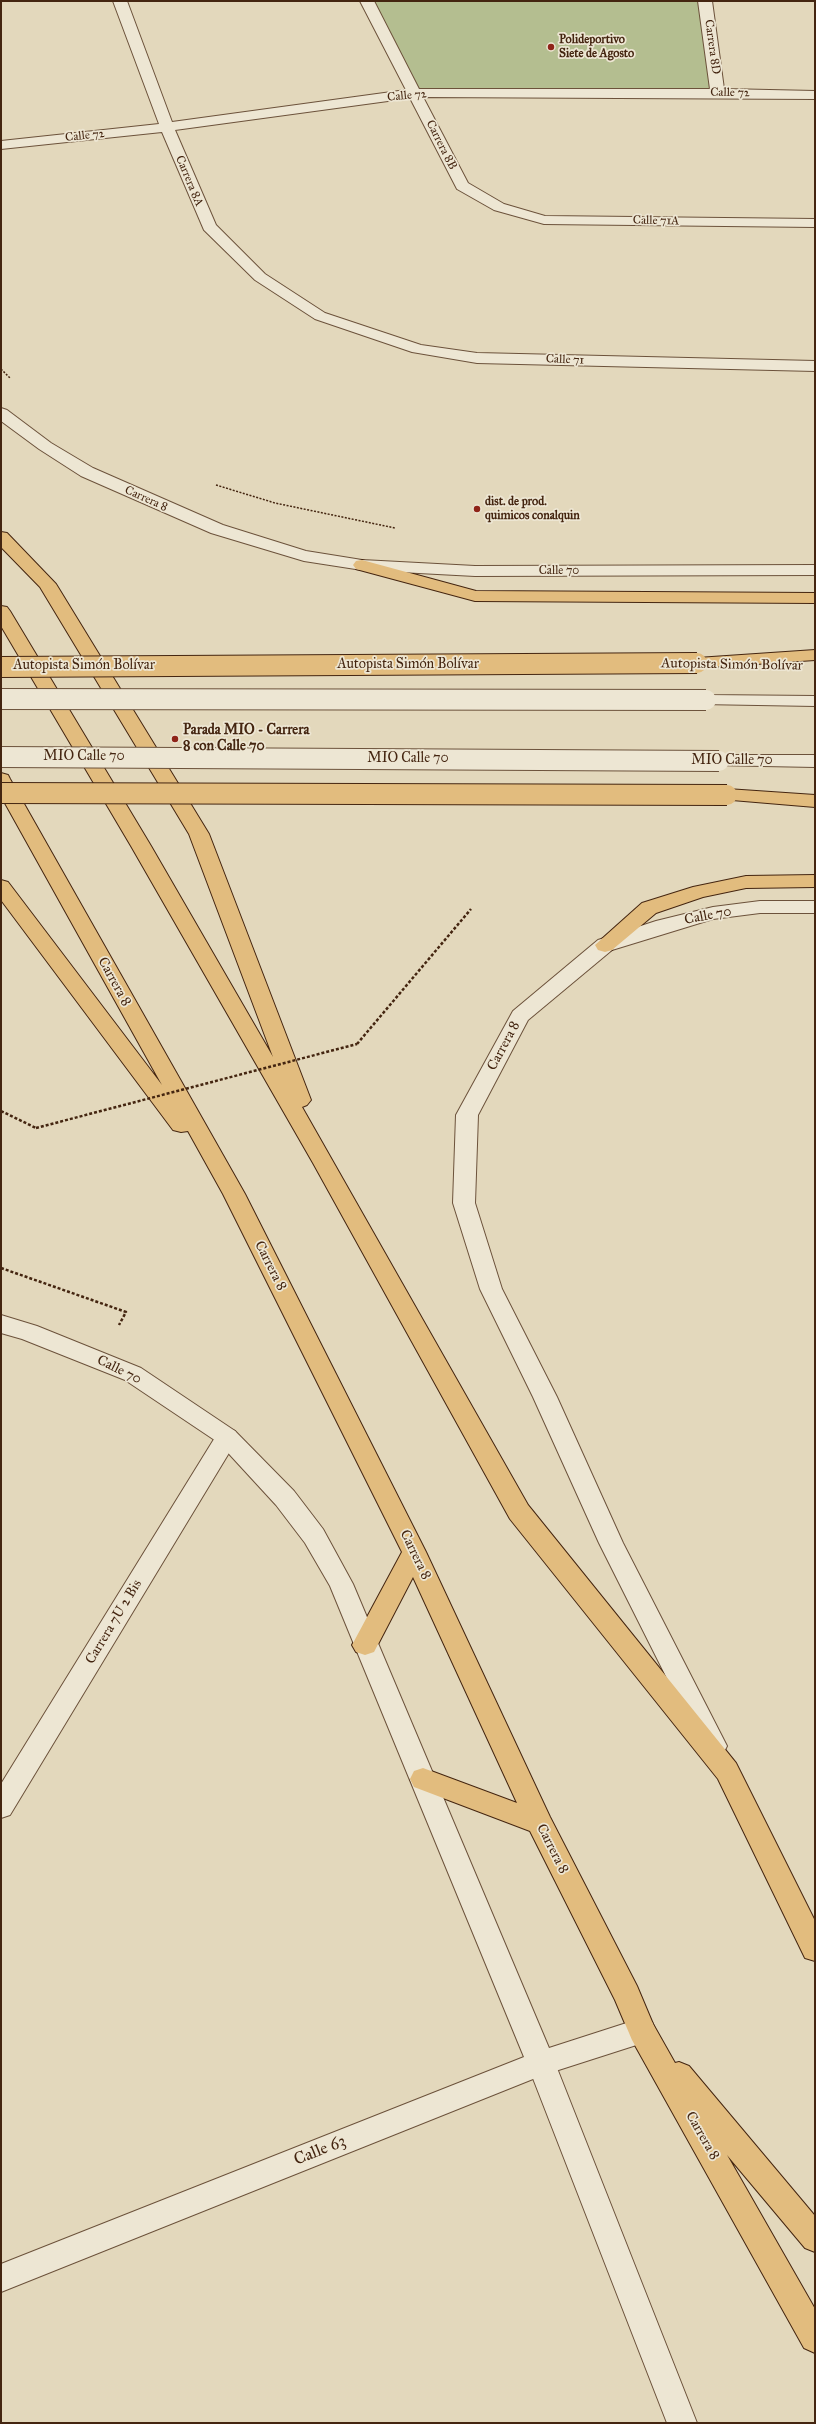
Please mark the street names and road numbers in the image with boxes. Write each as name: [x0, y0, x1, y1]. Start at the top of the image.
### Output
street label: Carrera 8D: [701, 19, 723, 75]
street label: Calle 72: [710, 85, 750, 101]
street label: Calle 72: [387, 87, 427, 105]
street label: Carrera 8B: [422, 118, 460, 172]
street label: Calle 72: [65, 127, 105, 145]
street label: Carrera 8A: [172, 153, 206, 209]
street label: Calle 71A: [633, 213, 679, 229]
street label: Calle 71: [546, 352, 584, 368]
street label: Carrera 8: [122, 483, 170, 515]
street label: Calle 70: [539, 564, 579, 578]
street label: Autopista Simón Bolívar: [661, 655, 803, 675]
street label: Autopista Simón Bolívar: [337, 657, 479, 673]
street label: Autopista Simón Bolívar: [13, 658, 155, 674]
street label: MIO Calle 70: [43, 749, 125, 765]
street label: MIO Calle 70: [367, 751, 449, 767]
street label: MIO Calle 70: [691, 753, 773, 769]
street label: Calle 70: [683, 903, 733, 929]
street label: Carrera 8: [94, 955, 134, 1009]
street label: Carrera 8: [484, 1019, 524, 1073]
street label: Carrera 8: [250, 1238, 290, 1294]
street label: Calle 70: [94, 1352, 144, 1388]
street label: Carrera 8: [396, 1527, 434, 1583]
street label: Carrera 7U 2 Bis: [82, 1577, 146, 1667]
street label: Carrera 8: [532, 1821, 572, 1877]
street label: Carrera 8: [681, 2109, 723, 2163]
street label: Calle 63: [291, 2131, 349, 2171]

